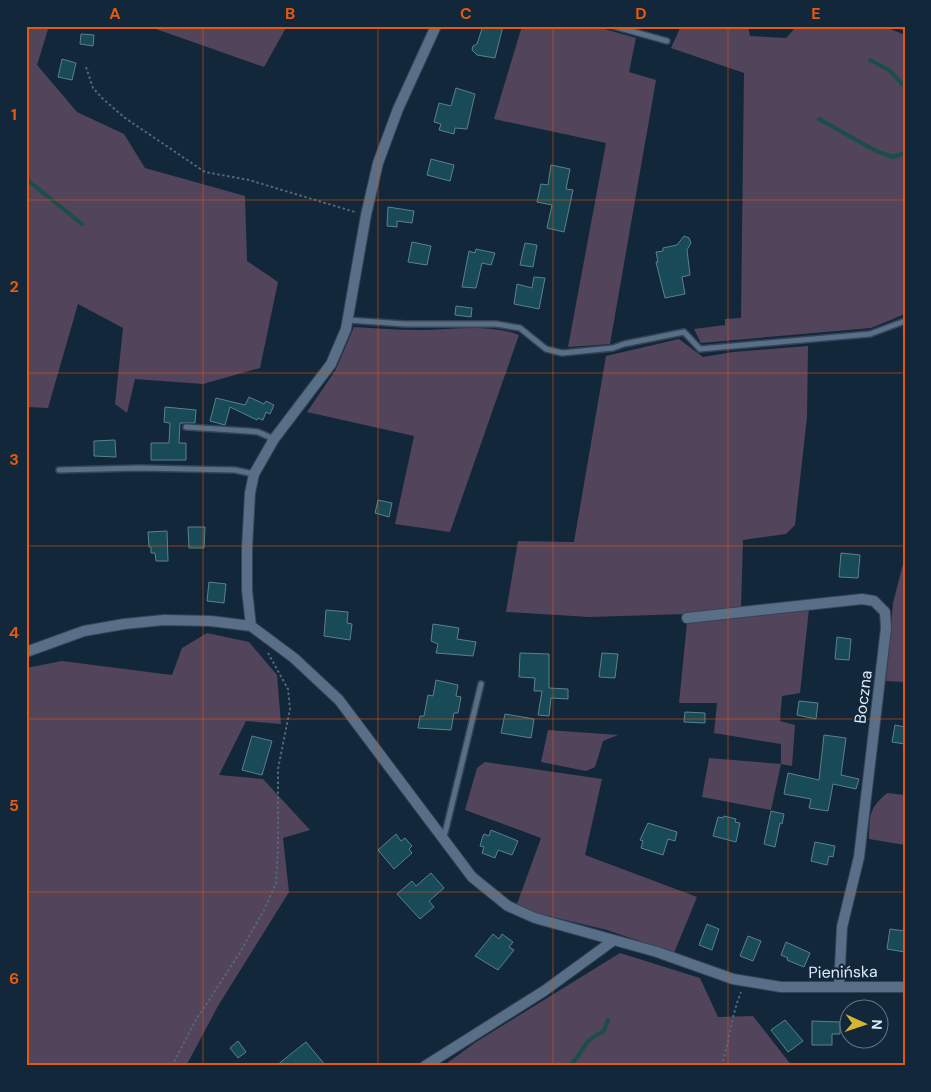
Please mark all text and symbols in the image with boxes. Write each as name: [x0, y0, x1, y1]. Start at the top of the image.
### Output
text: A: [109, 3, 121, 24]
text: B: [285, 3, 295, 24]
text: C: [460, 3, 472, 24]
text: D: [635, 3, 647, 24]
text: E: [811, 3, 821, 24]
text: 1: [11, 104, 17, 125]
text: 2: [9, 276, 19, 297]
text: 3: [9, 449, 19, 470]
text: 4: [9, 622, 19, 643]
street label: Boczna: [849, 669, 877, 725]
text: 5: [9, 795, 19, 816]
street label: Pienińska: [808, 961, 878, 983]
text: 6: [9, 968, 19, 989]
north arrow: [838, 1000, 888, 1050]
text: N: [868, 1019, 886, 1030]

